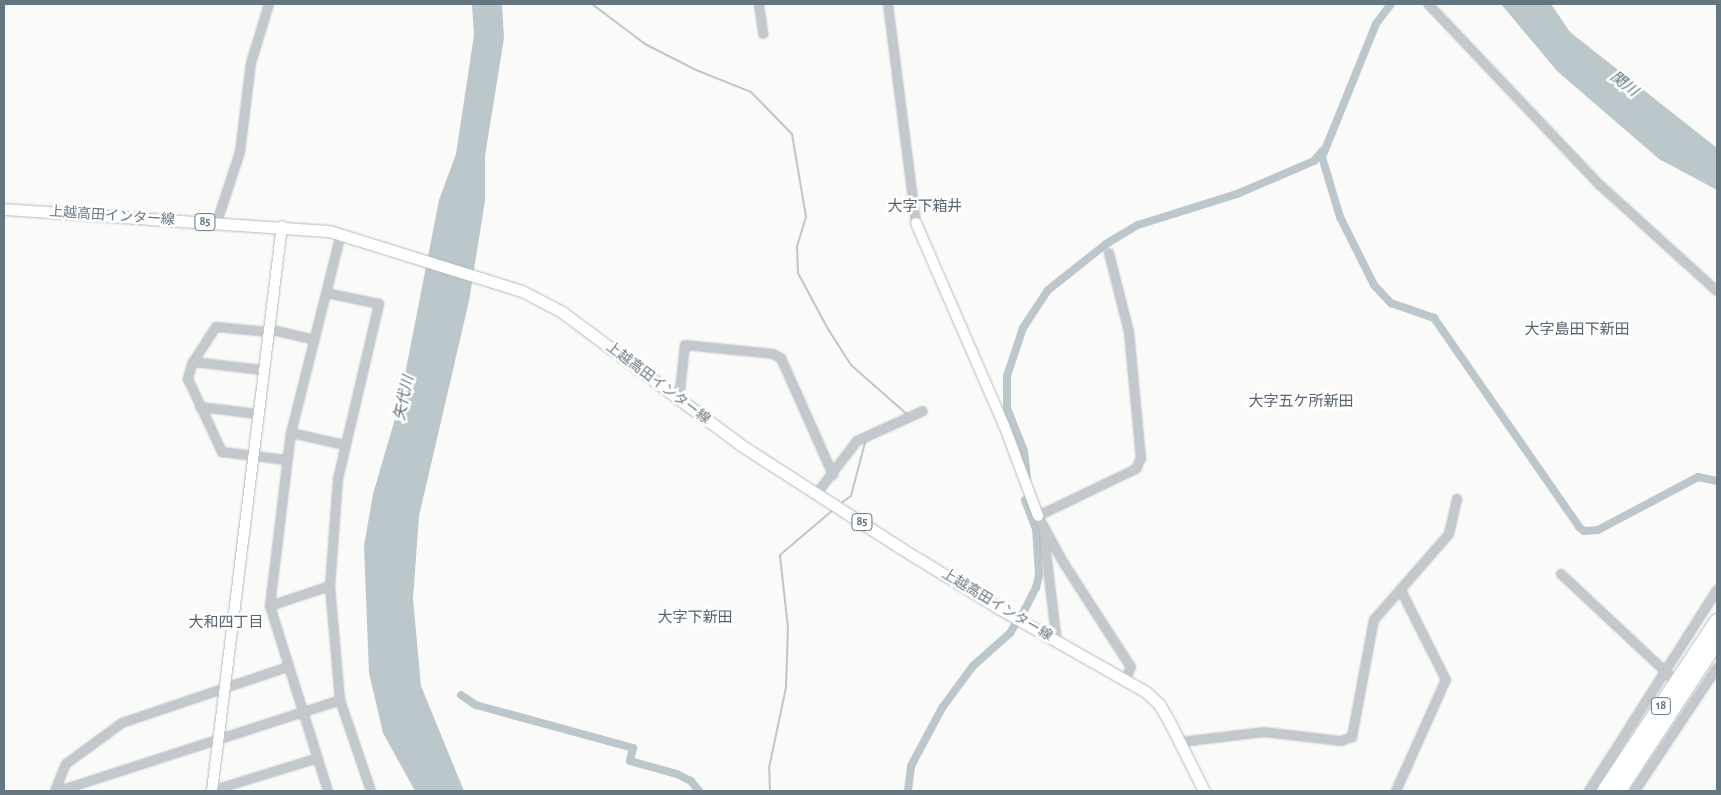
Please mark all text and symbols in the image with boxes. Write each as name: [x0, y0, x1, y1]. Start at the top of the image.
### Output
water label: 関川: [1607, 68, 1641, 100]
district label: 大字下箱井: [888, 198, 962, 216]
street label: 上越高田インター線: [49, 203, 175, 229]
road number: 85: [194, 212, 216, 232]
district label: 大字島田下新田: [1525, 321, 1629, 339]
street label: 上越高田インター線: [603, 338, 713, 428]
water label: 矢代川: [391, 374, 417, 422]
district label: 大字五ケ所新田: [1249, 393, 1353, 411]
road number: 85: [851, 512, 873, 532]
street label: 上越高田インター線: [939, 565, 1055, 645]
district label: 大字下新田: [658, 609, 732, 627]
district label: 大和四丁目: [189, 614, 263, 632]
road number: 18: [1650, 696, 1672, 716]

